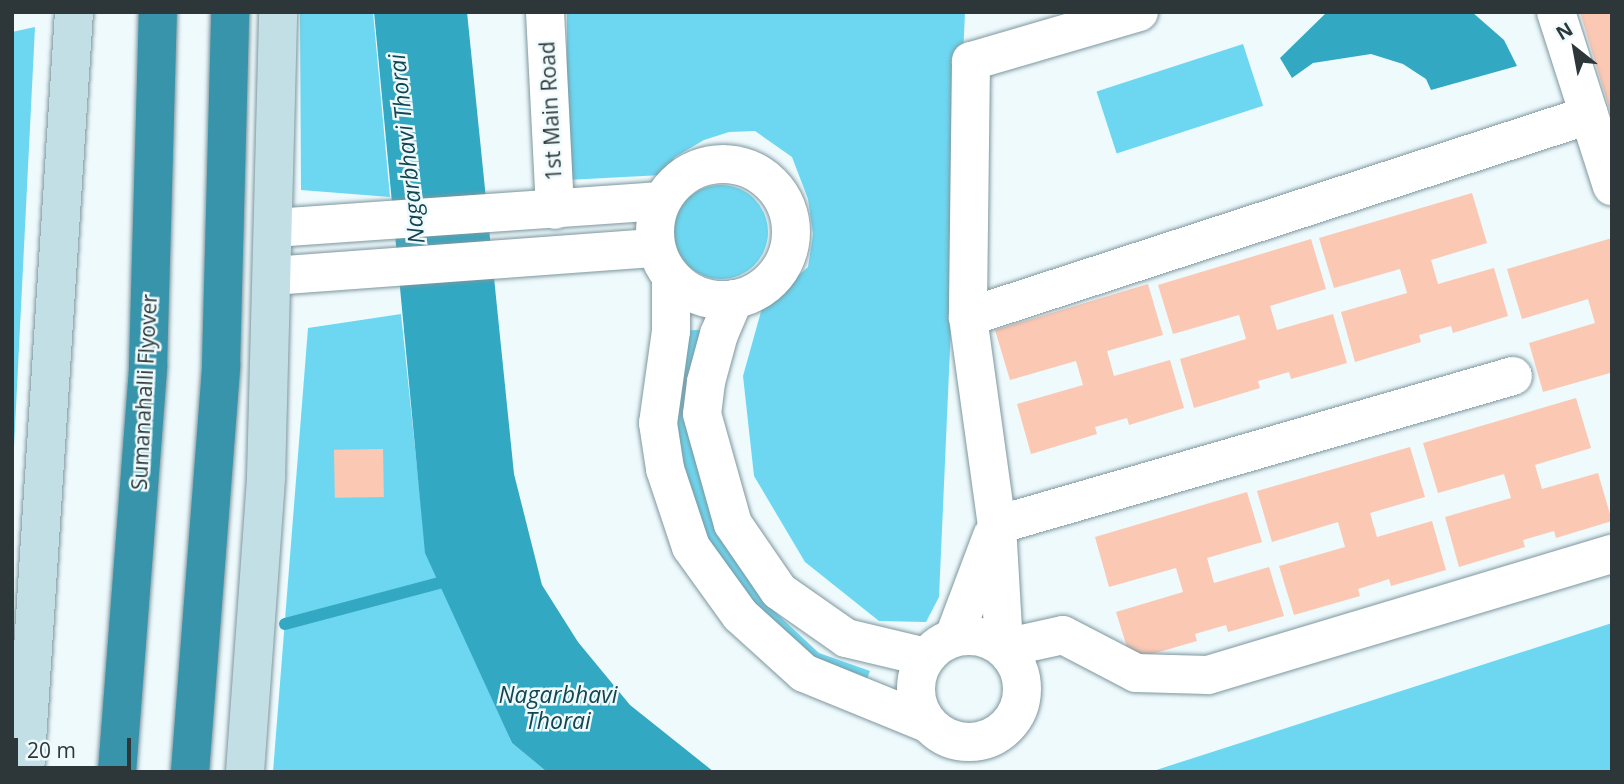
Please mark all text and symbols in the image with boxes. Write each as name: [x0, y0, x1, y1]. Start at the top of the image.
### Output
north arrow: [1540, 14, 1610, 84]
text: N: [1551, 16, 1577, 46]
street label: 1st Main Road: [534, 41, 566, 181]
water label: Nagarbhavi Thorai: [382, 53, 430, 245]
street label: Sumanahalli Flyover: [126, 293, 162, 491]
water label: Nagarbhavi Thorai: [498, 680, 618, 734]
scale bar: [18, 724, 135, 768]
text: 20 m: [27, 736, 76, 764]

